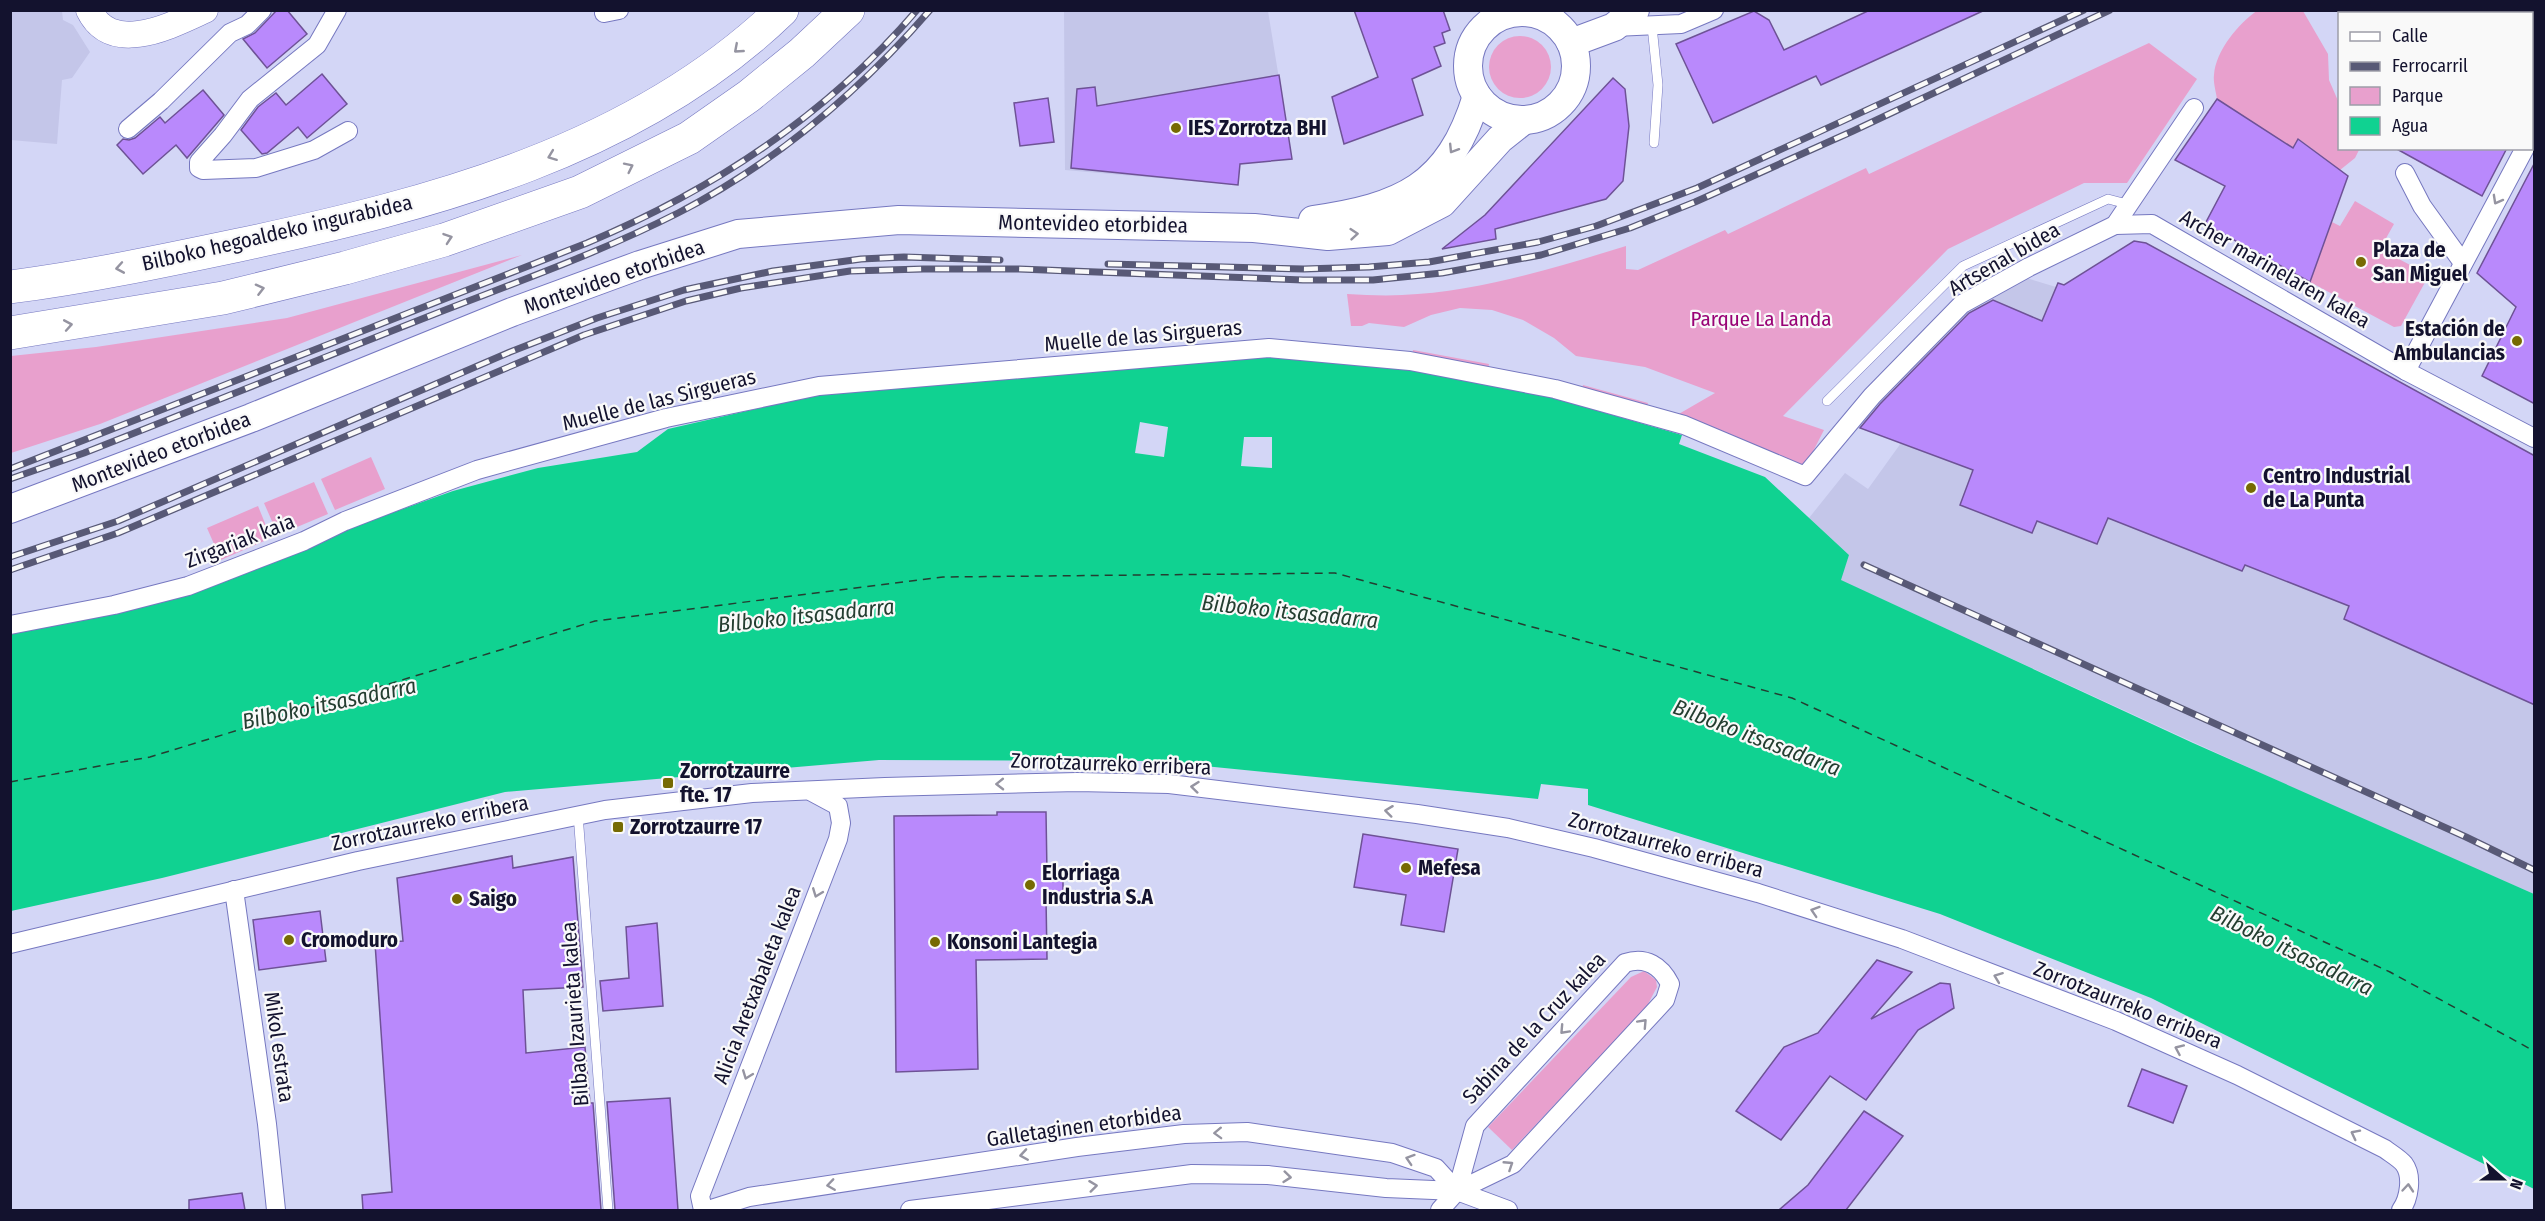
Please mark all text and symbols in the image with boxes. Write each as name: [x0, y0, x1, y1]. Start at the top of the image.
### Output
legend: [2338, 12, 2533, 150]
text: Calle: [2392, 25, 2428, 47]
one-way arrow: [734, 42, 745, 53]
text: Ferrocarril: [2392, 55, 2468, 77]
text: Parque: [2392, 85, 2443, 107]
place label: IES Zorrotza BHI: [1188, 115, 1327, 141]
text: Agua: [2392, 115, 2428, 137]
marker: IES Zorrotza BHI: [1169, 121, 1183, 135]
one-way arrow: [1448, 143, 1460, 153]
one-way arrow: [547, 149, 558, 161]
one-way arrow: [623, 163, 634, 174]
street label: Bilboko hegoaldeko ingurabidea: [139, 189, 415, 277]
one-way arrow: [2493, 194, 2504, 204]
street label: Archer marinelaren kalea: [2175, 204, 2375, 334]
street label: Montevideo etorbidea: [998, 209, 1188, 239]
street label: Artsenal bidea: [1944, 217, 2064, 301]
one-way arrow: [1349, 228, 1358, 241]
one-way arrow: [442, 233, 453, 246]
street label: Montevideo etorbidea: [520, 234, 708, 320]
place label: Plaza de San Miguel: [2373, 237, 2468, 287]
marker: Plaza de San Miguel: [2354, 255, 2368, 269]
one-way arrow: [115, 261, 125, 274]
one-way arrow: [255, 284, 265, 297]
park label: Parque La Landa: [1691, 306, 1831, 332]
street label: Muelle de las Sirgueras: [1043, 314, 1243, 358]
place label: Estación de Ambulancias: [2393, 316, 2505, 366]
one-way arrow: [64, 319, 73, 331]
marker: Estación de Ambulancias: [2510, 334, 2524, 348]
street label: Muelle de las Sirgueras: [560, 363, 758, 437]
street label: Montevideo etorbidea: [68, 406, 254, 498]
place label: Centro Industrial de La Punta: [2263, 463, 2410, 513]
marker: Centro Industrial de La Punta: [2244, 481, 2258, 495]
street label: Zirgariak kaia: [182, 508, 298, 574]
water label: Bilboko itsasadarra: [1200, 589, 1380, 634]
water label: Bilboko itsasadarra: [716, 593, 896, 638]
water label: Bilboko itsasadarra: [240, 672, 419, 735]
water label: Bilboko itsasadarra: [1669, 693, 1844, 782]
street label: Zorrotzaurreko erribera: [1010, 748, 1212, 780]
place label: Zorrotzaurre fte. 17: [680, 758, 790, 808]
marker: Zorrotzaurre fte. 17: [661, 776, 675, 790]
one-way arrow: [996, 778, 1005, 790]
one-way arrow: [1191, 781, 1200, 794]
street label: Zorrotzaurreko erribera: [329, 789, 531, 857]
one-way arrow: [1384, 805, 1393, 817]
street label: Zorrotzaurreko erribera: [1566, 806, 1766, 884]
place label: Zorrotzaurre 17: [630, 814, 762, 840]
marker: Zorrotzaurre 17: [611, 820, 625, 834]
place label: Mefesa: [1418, 855, 1481, 881]
place label: Elorriaga Industria S.A: [1042, 860, 1153, 910]
marker: Mefesa: [1399, 861, 1413, 875]
marker: Elorriaga Industria S.A: [1023, 878, 1037, 892]
street label: Alicia Aretxabaleta kalea: [707, 882, 807, 1088]
place label: Saigo: [469, 886, 517, 912]
one-way arrow: [812, 887, 824, 898]
marker: Saigo: [450, 892, 464, 906]
water label: Bilboko itsasadarra: [2206, 899, 2377, 1001]
one-way arrow: [1810, 906, 1821, 918]
street label: Bilbao Izaurieta kalea: [556, 921, 594, 1107]
place label: Cromoduro: [301, 927, 398, 953]
place label: Konsoni Lantegia: [947, 929, 1097, 955]
marker: Cromoduro: [282, 933, 296, 947]
marker: Konsoni Lantegia: [928, 935, 942, 949]
street label: Sabina de la Cruz kalea: [1457, 947, 1611, 1109]
street label: Zorrotzaurreko erribera: [2030, 955, 2226, 1055]
one-way arrow: [1993, 971, 2004, 984]
street label: Mikol estrata: [258, 990, 300, 1104]
one-way arrow: [1636, 1020, 1647, 1030]
one-way arrow: [1560, 1023, 1571, 1033]
one-way arrow: [2175, 1044, 2186, 1056]
one-way arrow: [742, 1069, 754, 1080]
street label: Galletaginen etorbidea: [985, 1099, 1183, 1153]
one-way arrow: [1213, 1127, 1222, 1139]
one-way arrow: [2350, 1130, 2361, 1141]
one-way arrow: [1020, 1149, 1029, 1161]
north arrow: [2473, 1149, 2533, 1209]
one-way arrow: [1405, 1154, 1416, 1167]
one-way arrow: [1503, 1160, 1513, 1172]
one-way arrow: [1282, 1170, 1292, 1183]
text: N: [2506, 1176, 2527, 1192]
one-way arrow: [827, 1178, 836, 1190]
one-way arrow: [1088, 1180, 1097, 1193]
one-way arrow: [2401, 1183, 2414, 1192]

